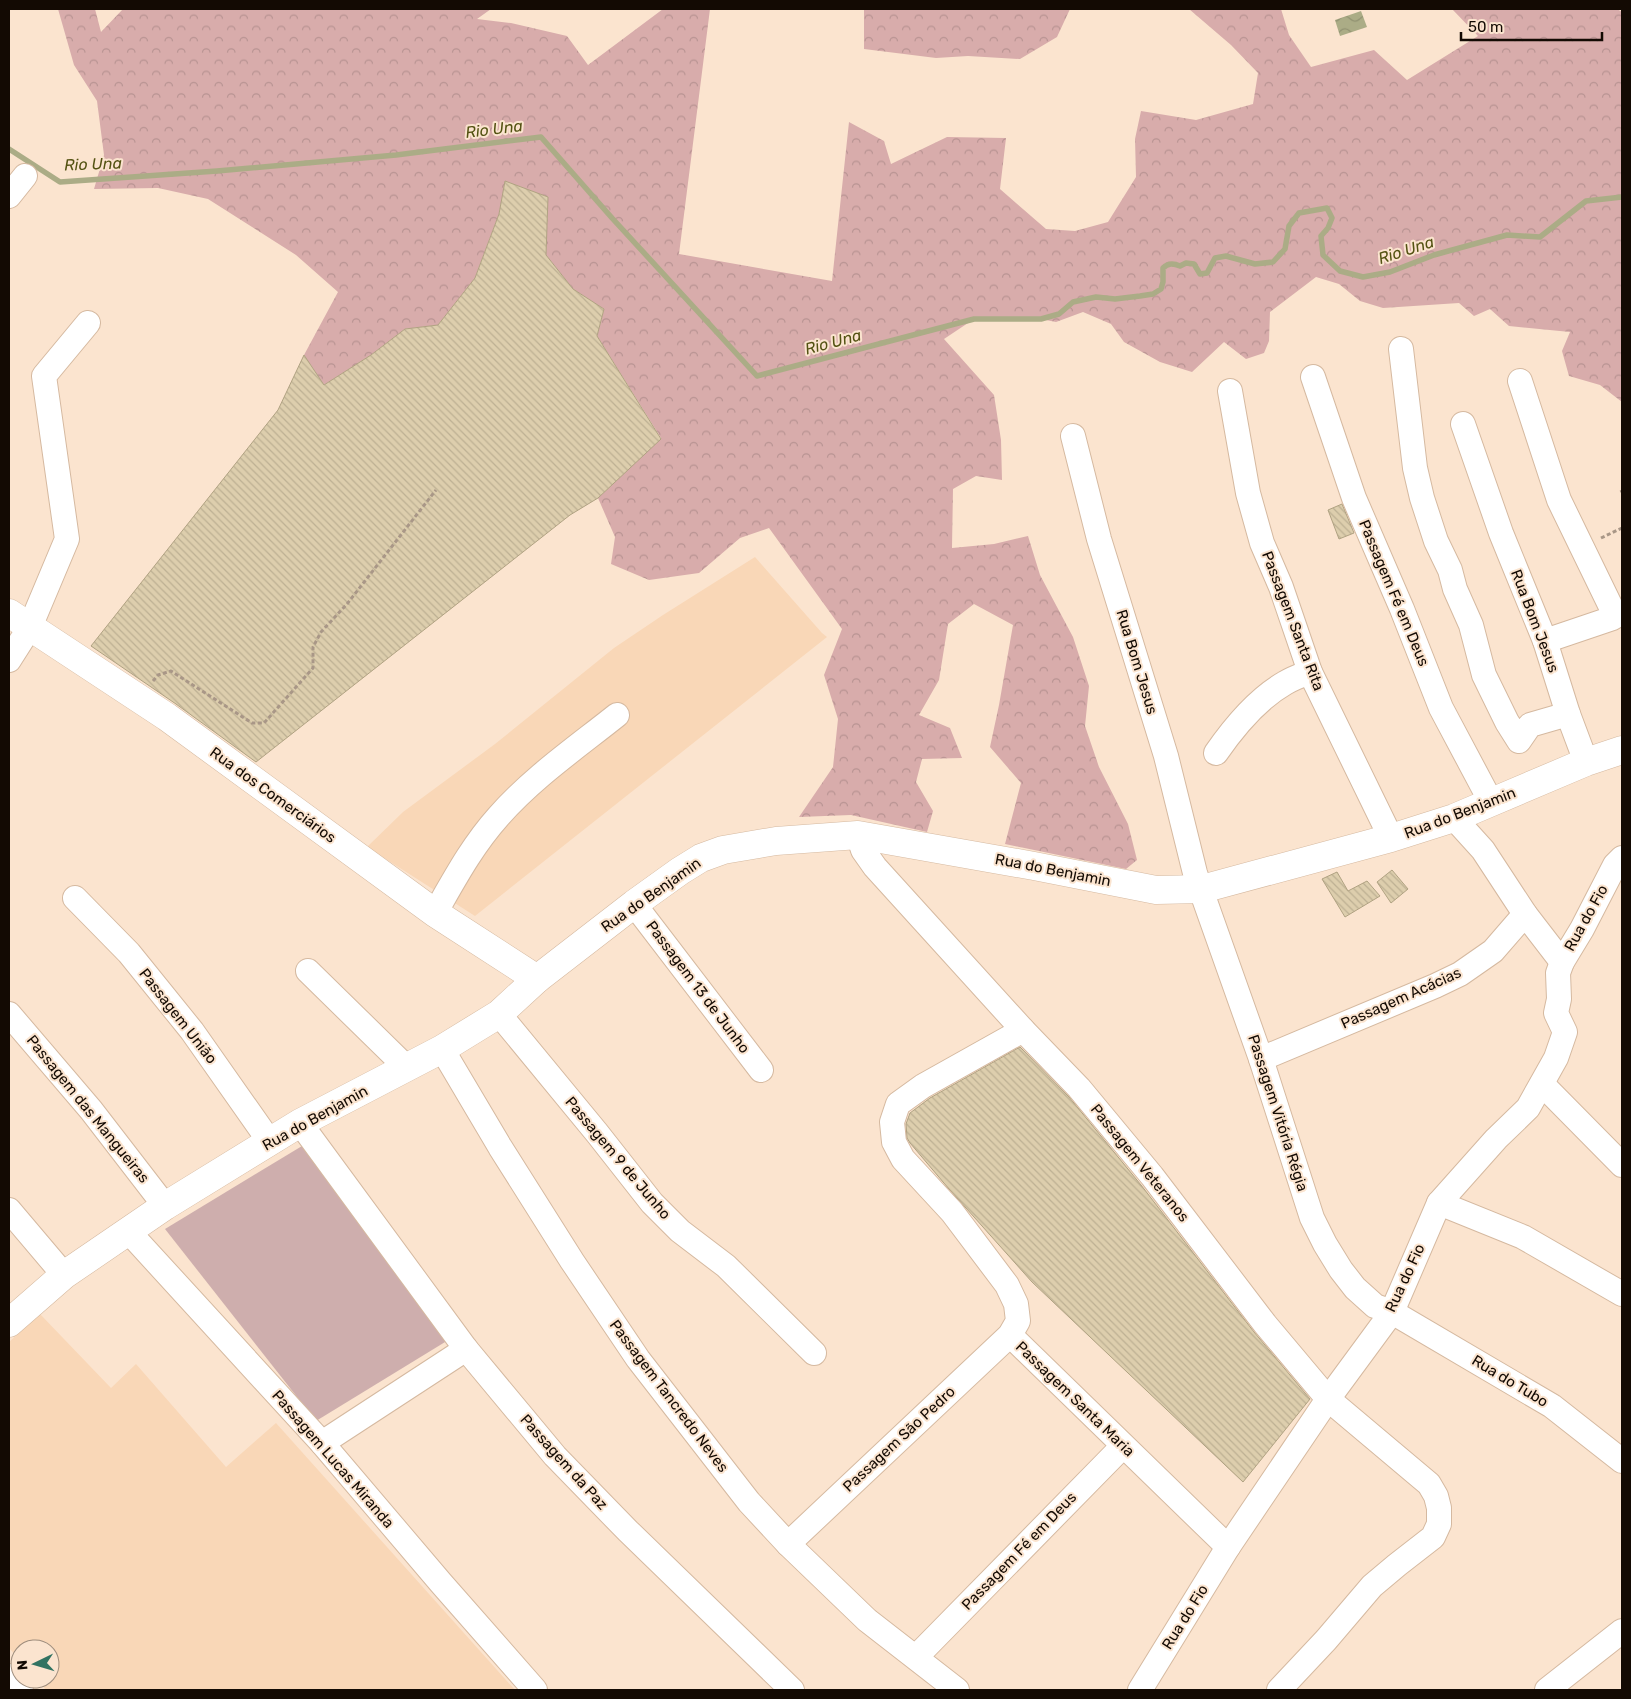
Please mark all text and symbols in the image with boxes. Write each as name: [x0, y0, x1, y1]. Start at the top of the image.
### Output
scale bar: [1461, 10, 1602, 42]
text: 50 m: [1468, 18, 1503, 36]
water label: Rio Una: [464, 116, 524, 142]
water label: Rio Una: [64, 153, 122, 175]
water label: Rio Una: [1376, 232, 1436, 268]
water label: Rio Una: [803, 325, 863, 359]
street label: Passagem Fé em Deus: [1355, 517, 1433, 669]
street label: Passagem Santa Rita: [1258, 549, 1328, 693]
street label: Rua Bom Jesus: [1507, 567, 1563, 675]
street label: Rua Bom Jesus: [1113, 607, 1162, 717]
street label: Rua dos Comerciários: [206, 743, 340, 847]
street label: Rua do Benjamin: [1402, 784, 1518, 842]
street label: Rua do Benjamin: [994, 850, 1112, 890]
street label: Rua do Benjamin: [598, 854, 704, 936]
street label: Rua do Fio: [1560, 882, 1612, 954]
street label: Passagem 13 de Junho: [642, 917, 754, 1057]
street label: Passagem Acácias: [1338, 963, 1464, 1033]
street label: Passagem União: [135, 965, 221, 1067]
street label: Passagem das Mangueiras: [23, 1031, 153, 1187]
street label: Passagem Vitória Régia: [1244, 1032, 1312, 1194]
street label: Rua do Benjamin: [259, 1082, 371, 1154]
street label: Passagem 9 de Junho: [561, 1093, 675, 1223]
street label: Passagem Veteranos: [1087, 1101, 1193, 1226]
street label: Rua do Fio: [1381, 1241, 1429, 1315]
street label: Passagem Tancredo Neves: [606, 1316, 732, 1476]
street label: Passagem Santa Maria: [1012, 1338, 1138, 1460]
street label: Rua do Tubo: [1469, 1351, 1551, 1411]
street label: Passagem São Pedro: [839, 1382, 959, 1496]
street label: Passagem Lucas Miranda: [268, 1386, 398, 1532]
street label: Passagem da Paz: [516, 1411, 612, 1514]
street label: Passagem Fé em Deus: [958, 1488, 1080, 1614]
street label: Rua do Fio: [1158, 1581, 1212, 1653]
north arrow: [10, 1639, 60, 1689]
text: N: [14, 1659, 31, 1671]

